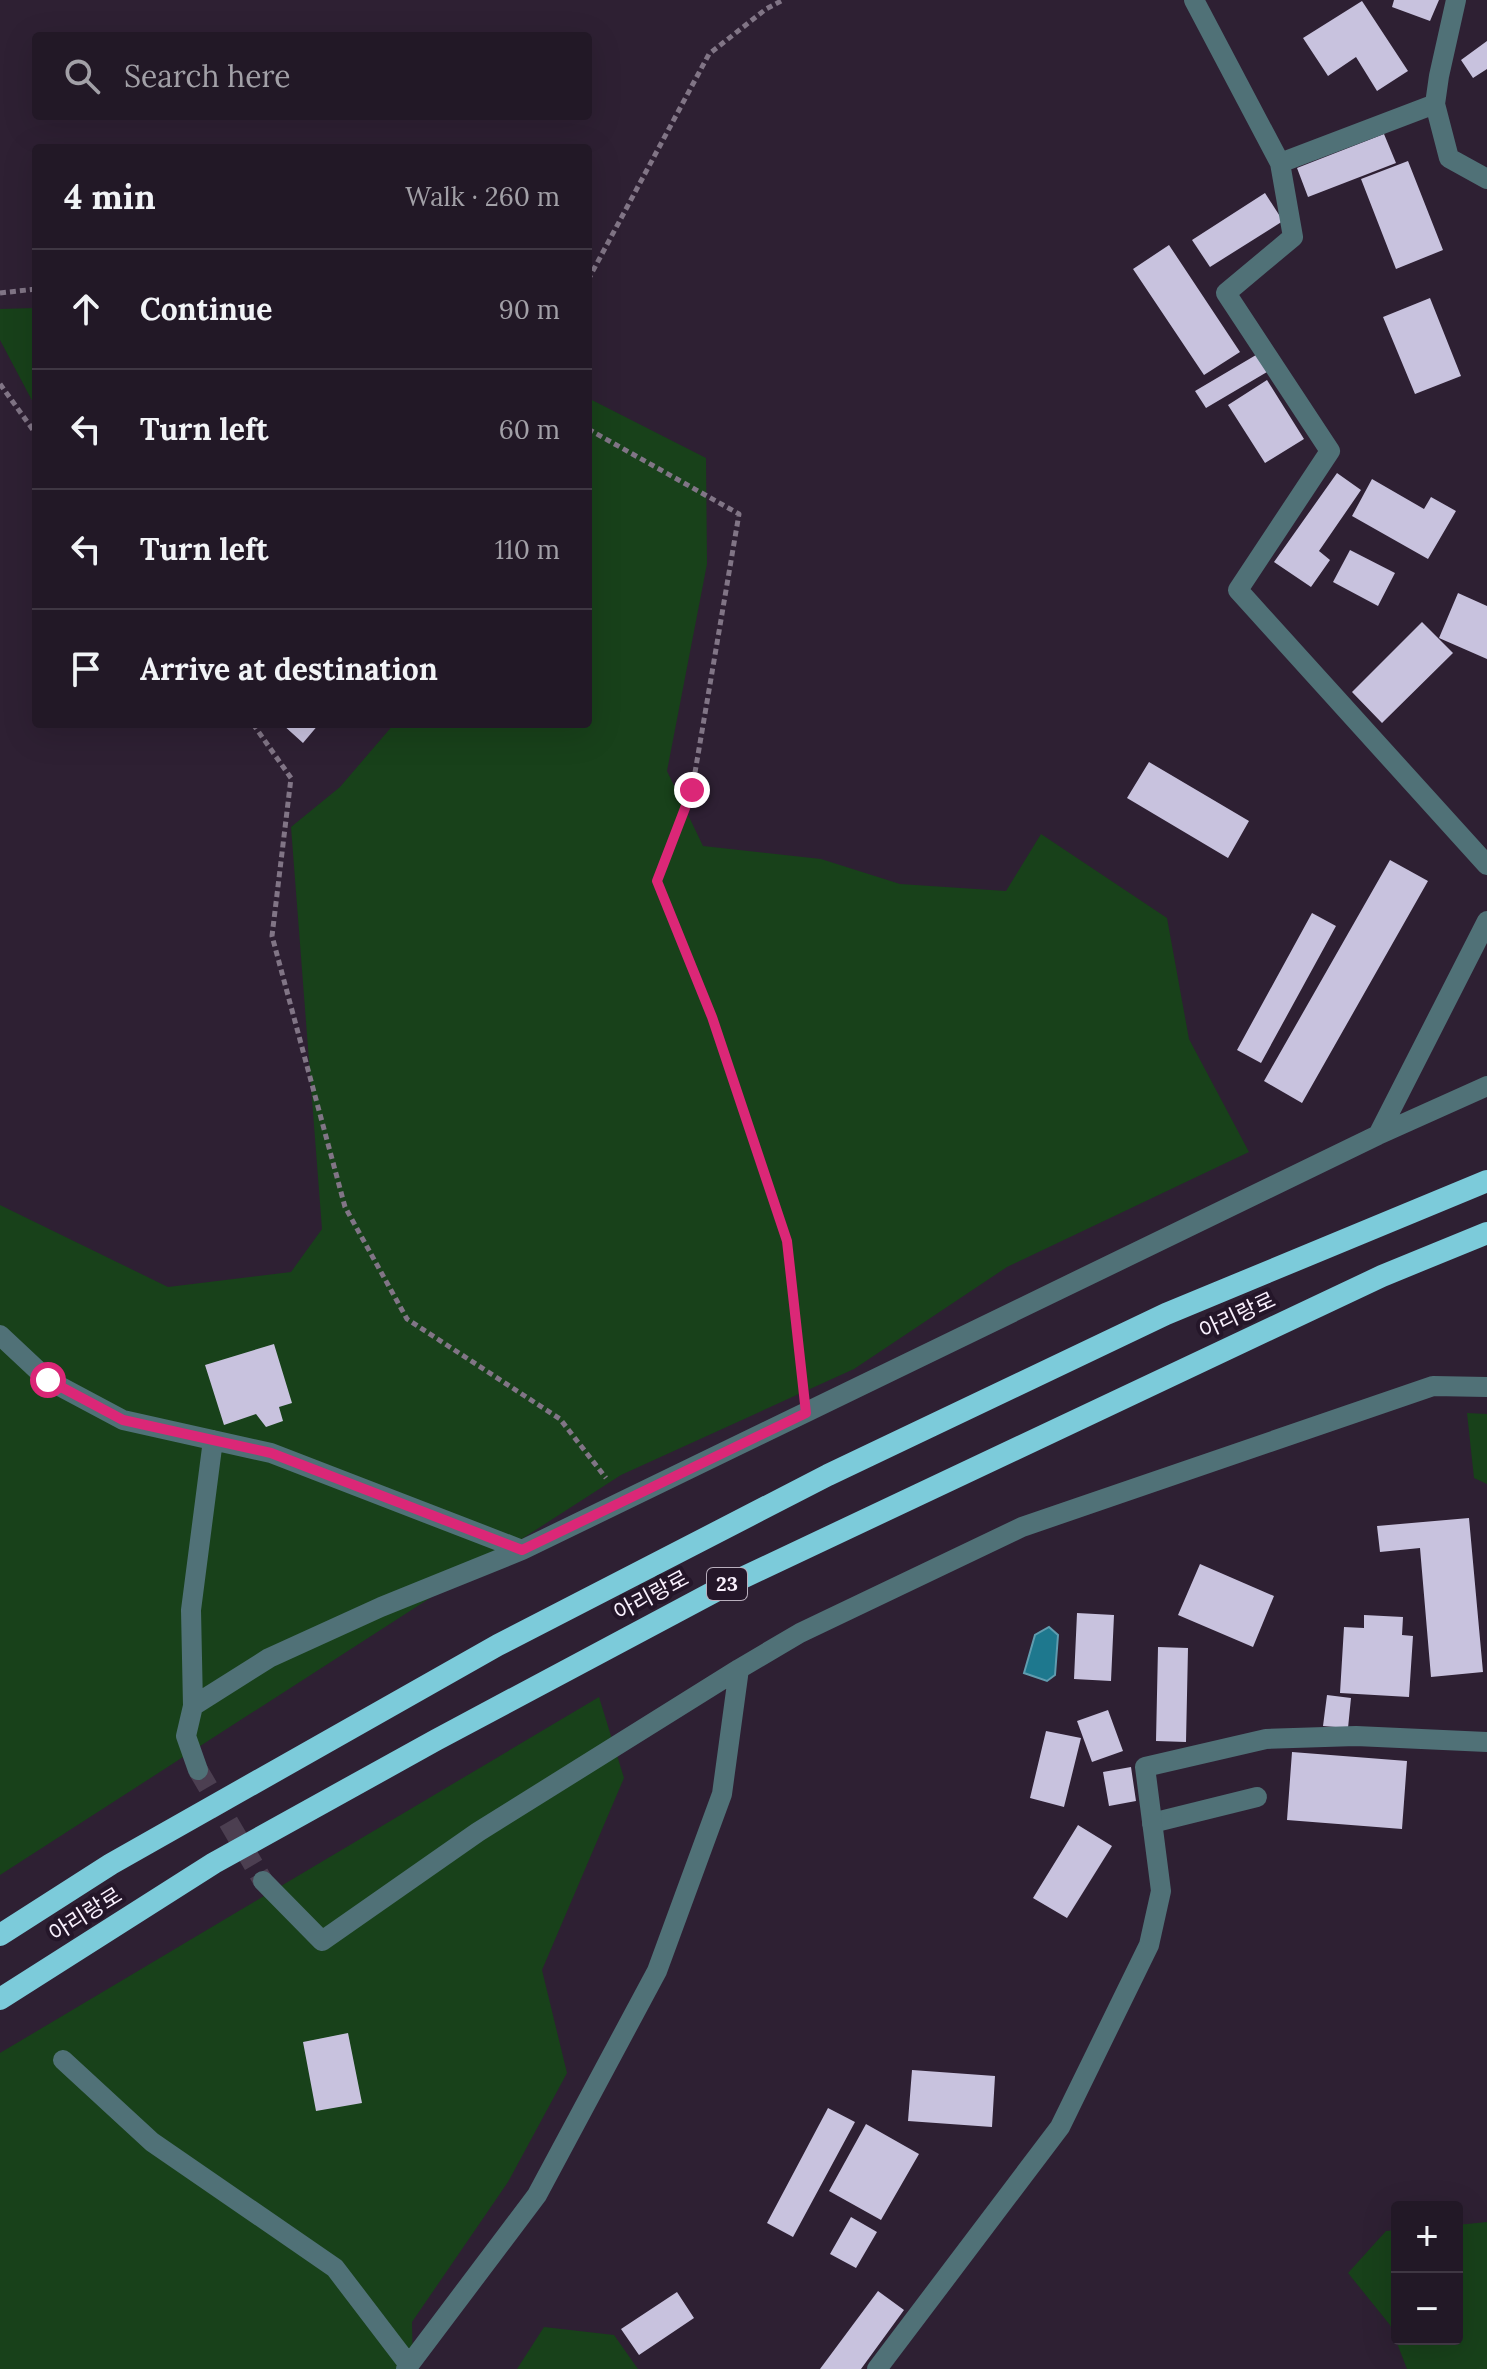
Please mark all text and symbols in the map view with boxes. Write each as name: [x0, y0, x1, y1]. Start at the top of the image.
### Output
search box: [32, 32, 592, 120]
icon: search: [60, 54, 104, 98]
text: Search here: [124, 57, 291, 95]
text: 4 min: [64, 175, 156, 218]
text: Walk · 260 m: [405, 180, 560, 213]
icon: ahead: [64, 287, 108, 331]
text: Continue: [140, 290, 272, 328]
text: 90 m: [499, 293, 560, 326]
icon: left: [64, 407, 108, 451]
text: Turn left: [140, 410, 268, 448]
text: 60 m: [499, 413, 560, 446]
icon: left: [64, 527, 108, 571]
text: Turn left: [140, 530, 268, 568]
text: 110 m: [495, 533, 560, 566]
icon: arrive: [64, 647, 108, 691]
text: Arrive at destination: [140, 650, 438, 688]
route end: [674, 772, 710, 808]
street label: 아리랑로: [1194, 1285, 1280, 1345]
route start: [30, 1362, 66, 1398]
street label: 아리랑로: [609, 1564, 693, 1626]
road number: 23: [707, 1568, 747, 1600]
street label: 아리랑로: [43, 1881, 127, 1947]
map controls: [1391, 2201, 1463, 2345]
button: +: [1391, 2201, 1463, 2273]
button: −: [1391, 2273, 1463, 2345]

